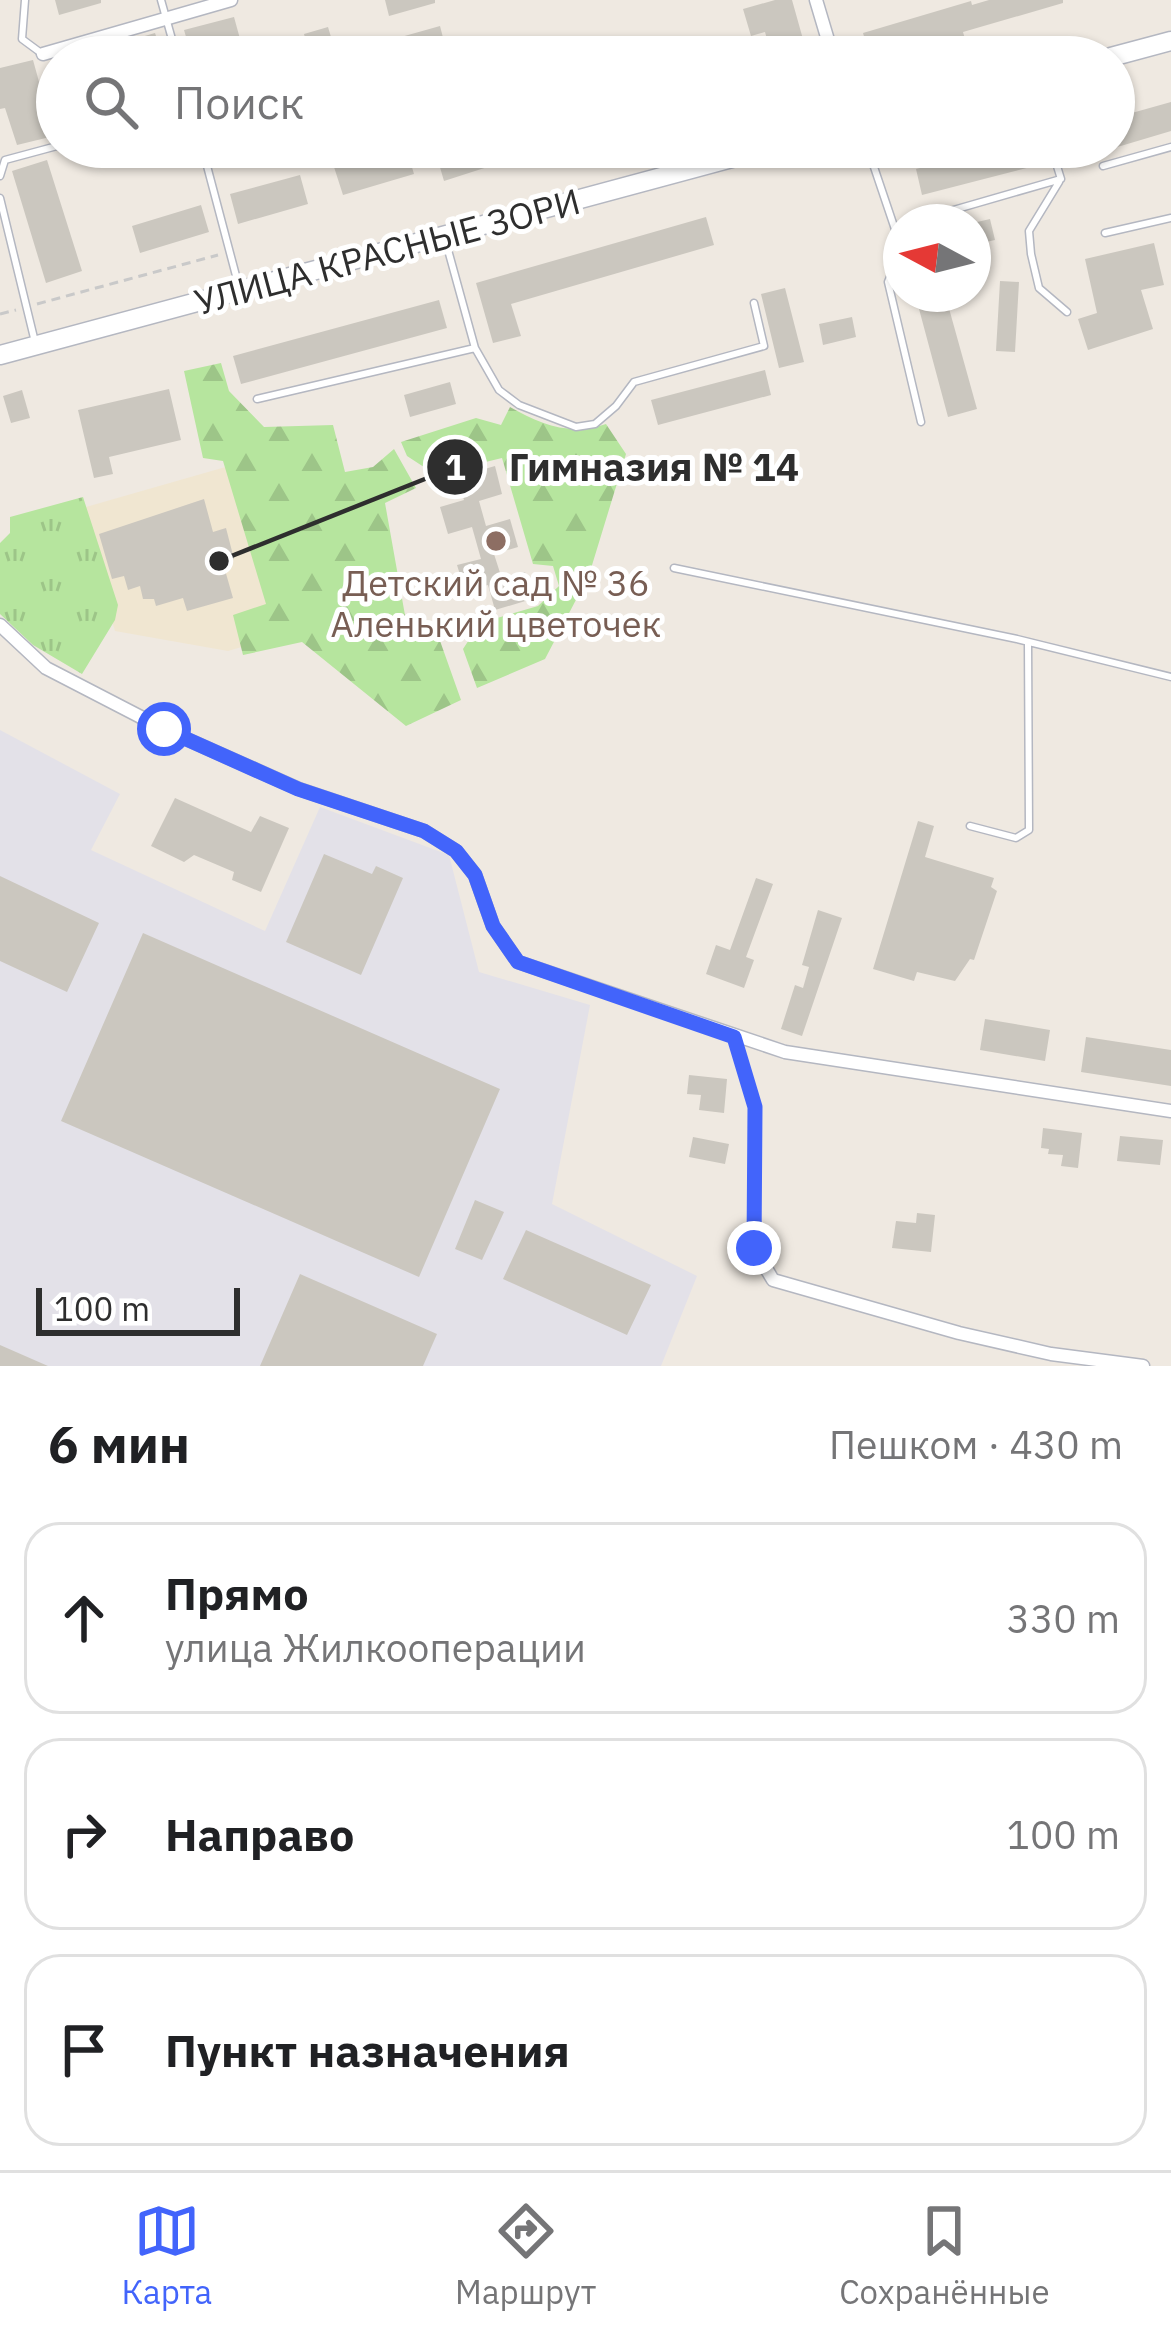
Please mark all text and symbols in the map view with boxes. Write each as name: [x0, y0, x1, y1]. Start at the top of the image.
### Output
search box: [36, 36, 1135, 168]
icon: search: [78, 69, 144, 135]
text: Поиск: [174, 73, 304, 131]
street label: УЛИЦА КРАСНЫЕ ЗОРИ: [189, 177, 585, 325]
north arrow: [883, 204, 991, 312]
callout: Гимназия № 14: [425, 429, 823, 504]
text: Гимназия № 14: [509, 441, 799, 492]
text: 1: [444, 443, 466, 490]
marker: Детский сад № 36 Аленький цветочек: [483, 528, 509, 554]
place label: Детский сад № 36 Аленький цветочек: [331, 559, 661, 647]
route start: [137, 702, 191, 756]
route end: [727, 1221, 781, 1275]
scale bar: [36, 1282, 240, 1335]
text: 100 m: [54, 1287, 150, 1330]
text: 6 мин: [48, 1411, 190, 1477]
text: Пешком · 430 m: [829, 1419, 1123, 1470]
text: Прямо: [165, 1564, 309, 1622]
icon: ahead: [51, 1585, 117, 1651]
text: 330 m: [1007, 1593, 1120, 1644]
text: улица Жилкооперации: [165, 1622, 586, 1673]
icon: right: [51, 1801, 117, 1867]
text: Направо: [165, 1805, 354, 1863]
text: 100 m: [1007, 1809, 1120, 1860]
icon: arrive: [51, 2017, 117, 2083]
text: Пункт назначения: [165, 2021, 570, 2079]
tab: Карта: [121, 2198, 212, 2313]
tab: Маршрут: [455, 2198, 596, 2313]
tab: Сохранённые: [839, 2198, 1050, 2313]

